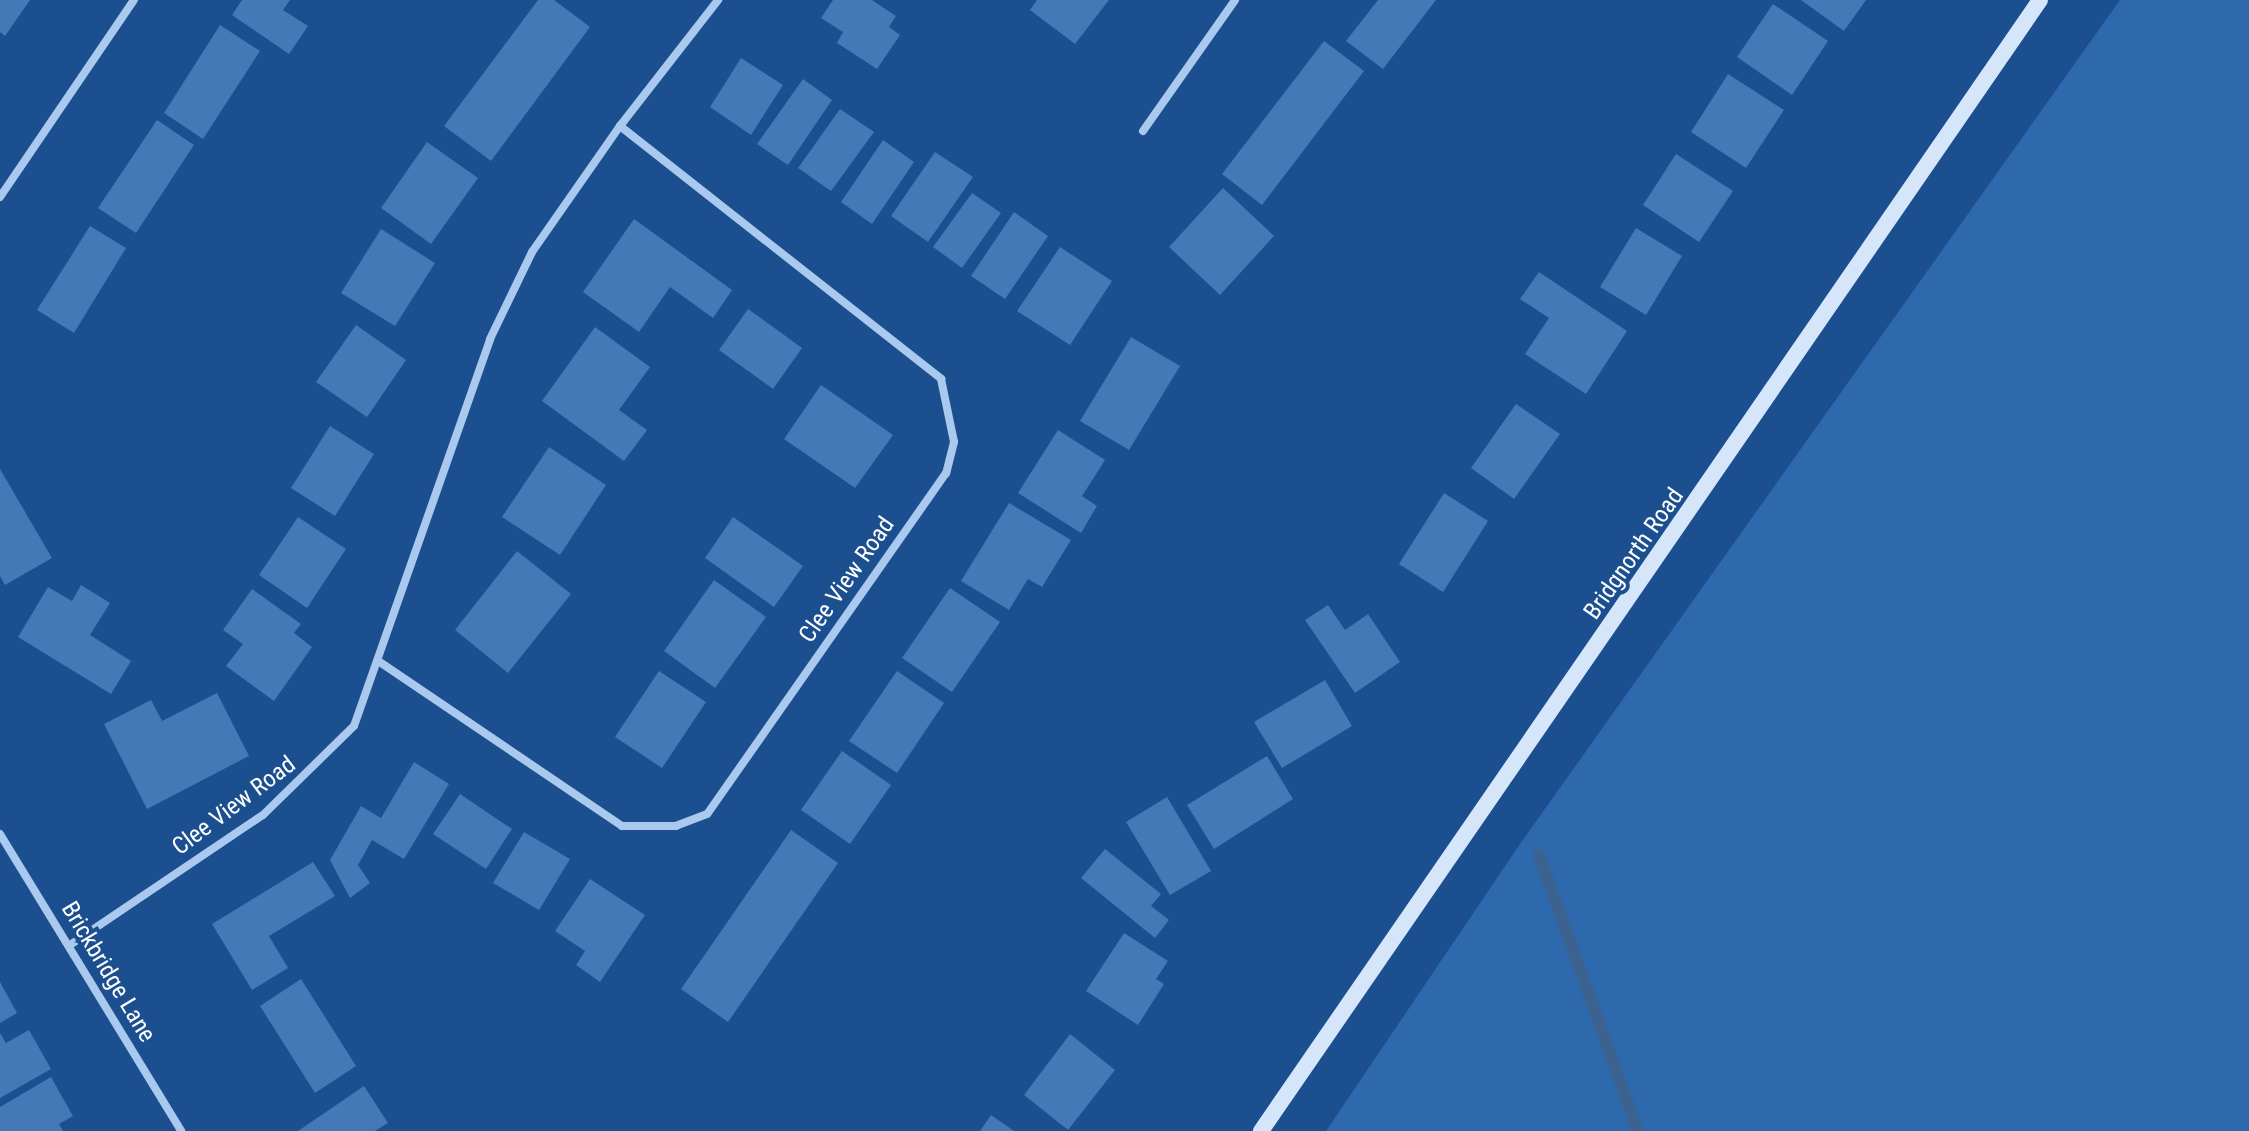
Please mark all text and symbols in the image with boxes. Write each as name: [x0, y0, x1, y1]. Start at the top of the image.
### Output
street label: Bridgnorth Road: [1578, 483, 1690, 625]
street label: Clee View Road: [793, 512, 901, 648]
street label: Clee View Road: [167, 750, 301, 862]
street label: Brickbridge Lane: [55, 897, 161, 1047]

